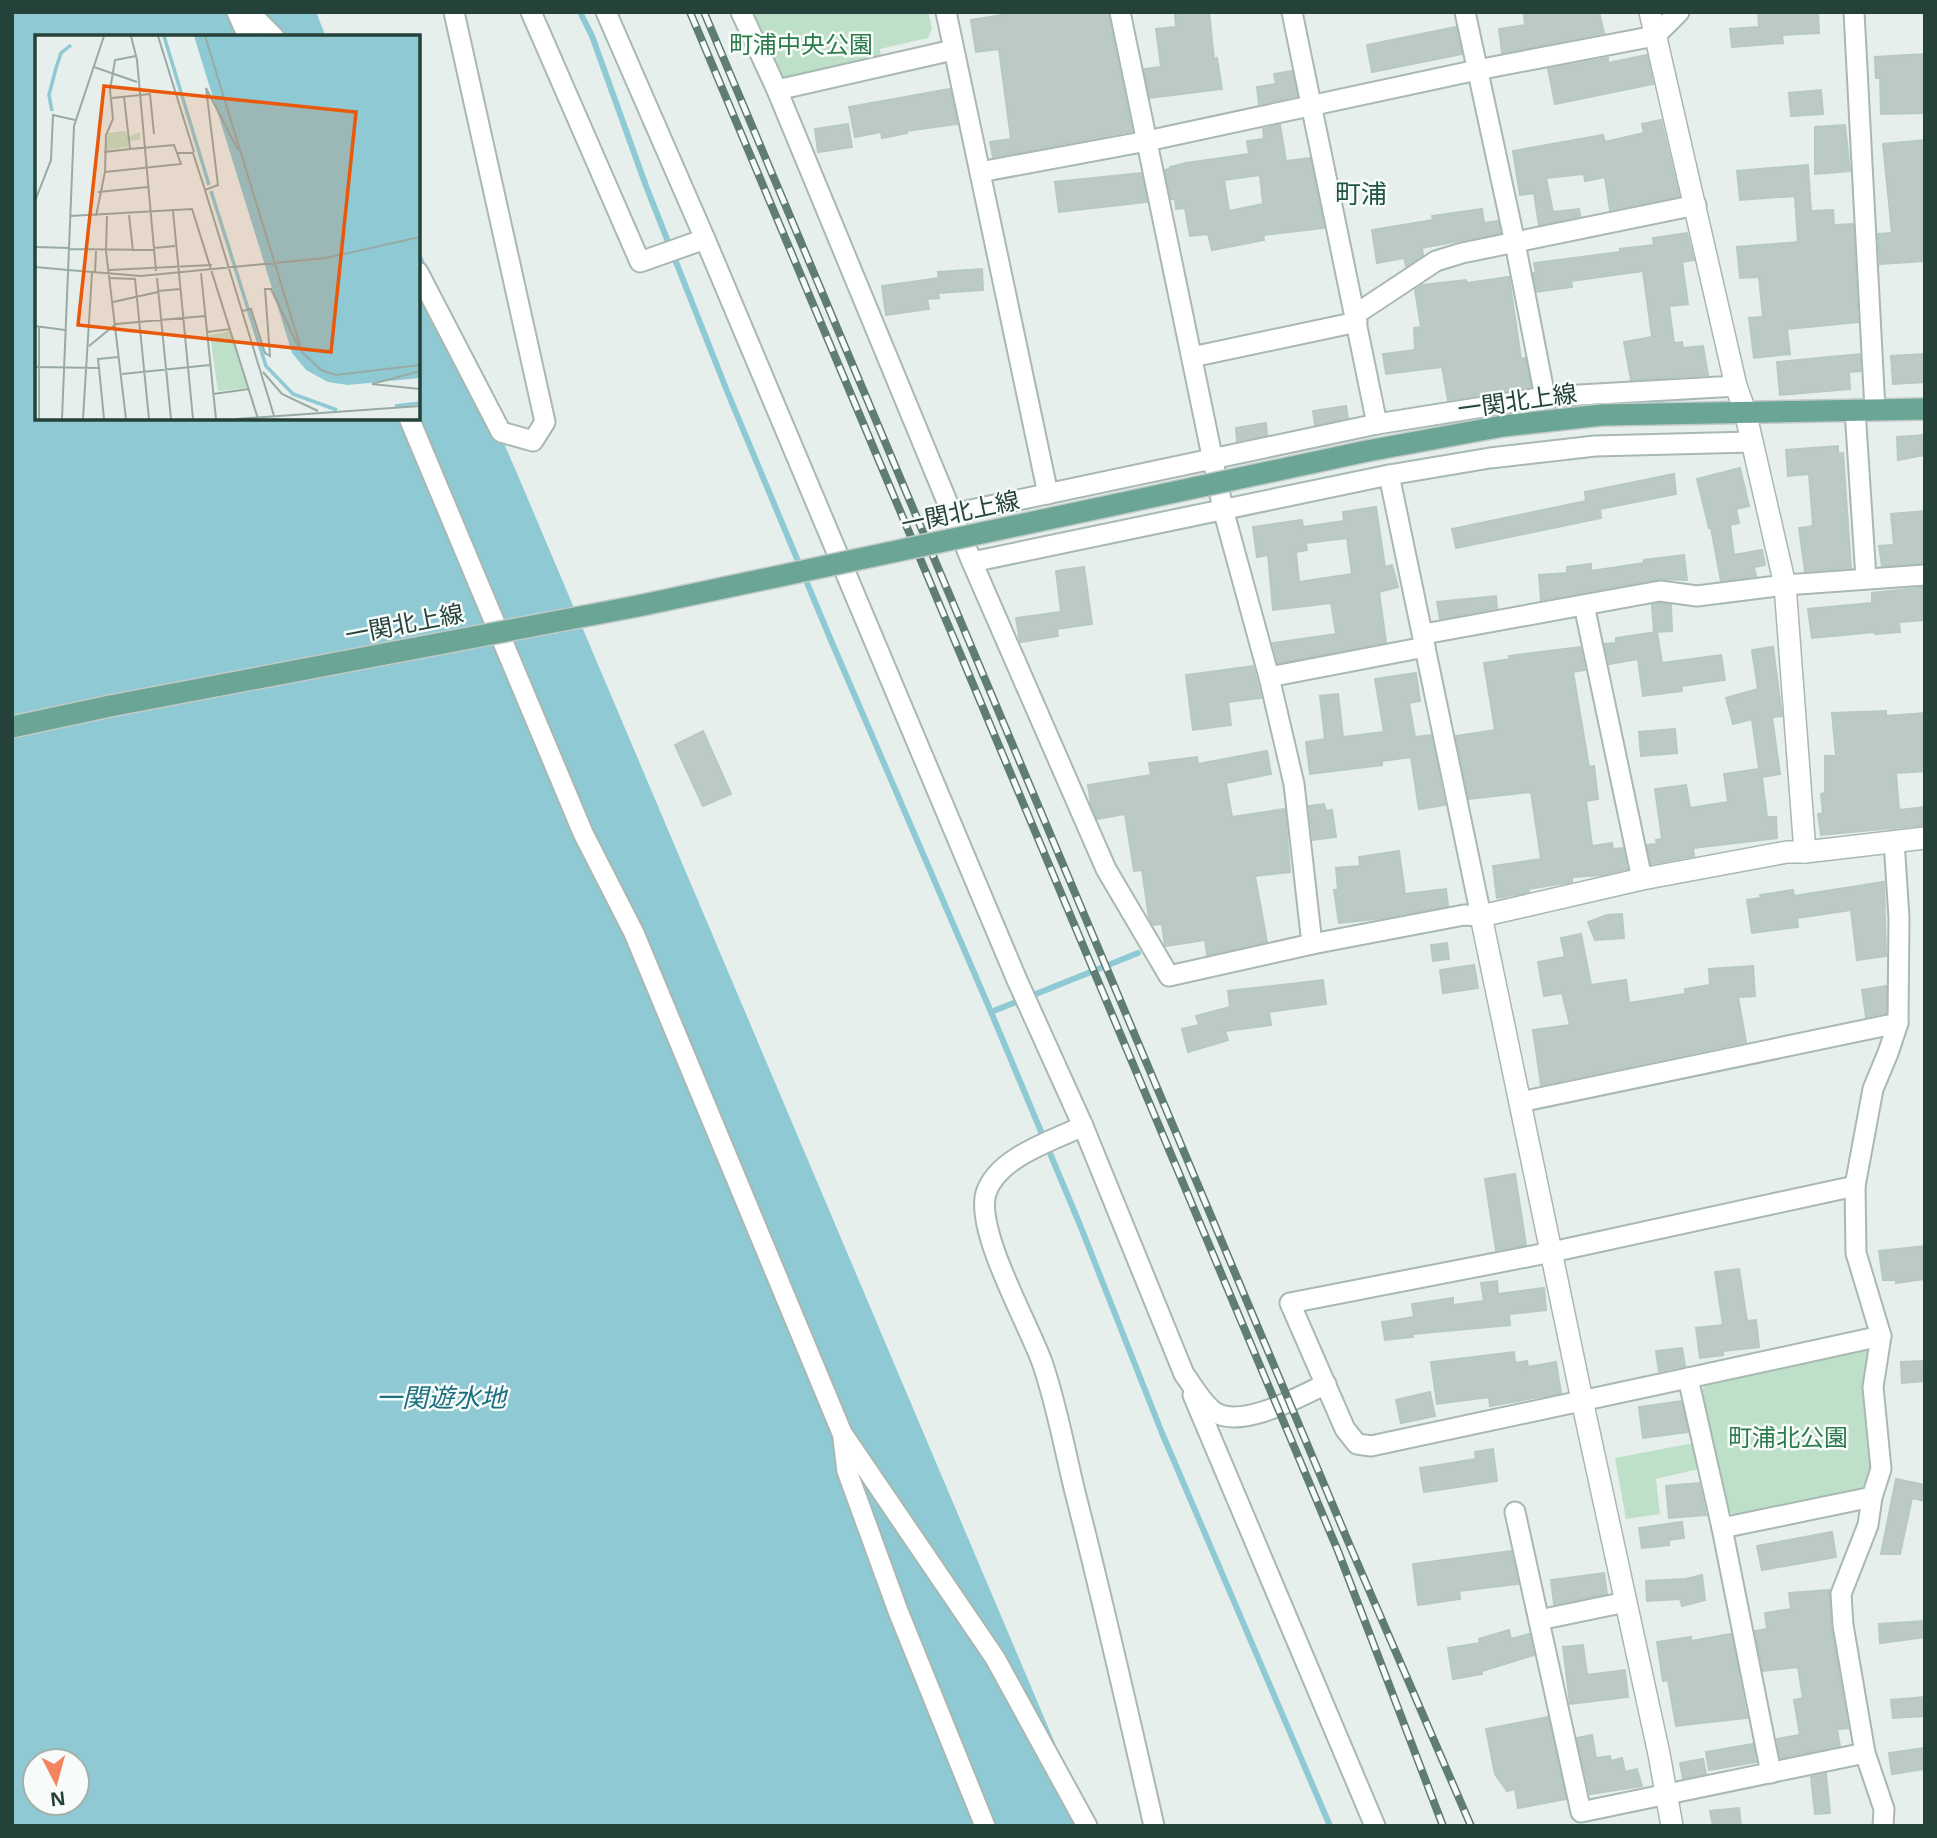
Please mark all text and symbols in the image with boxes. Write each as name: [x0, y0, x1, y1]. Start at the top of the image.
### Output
park label: 町浦中央公園: [729, 27, 873, 60]
inset map: [35, 35, 420, 420]
district label: 町浦: [1335, 175, 1387, 211]
street label: 一関北上線: [1455, 375, 1579, 425]
street label: 一関北上線: [898, 482, 1022, 540]
street label: 一関北上線: [342, 595, 466, 651]
water label: 一関遊水地: [376, 1379, 509, 1415]
park label: 町浦北公園: [1728, 1420, 1848, 1453]
north arrow: [21, 1747, 91, 1817]
text: N: [49, 1785, 67, 1813]

